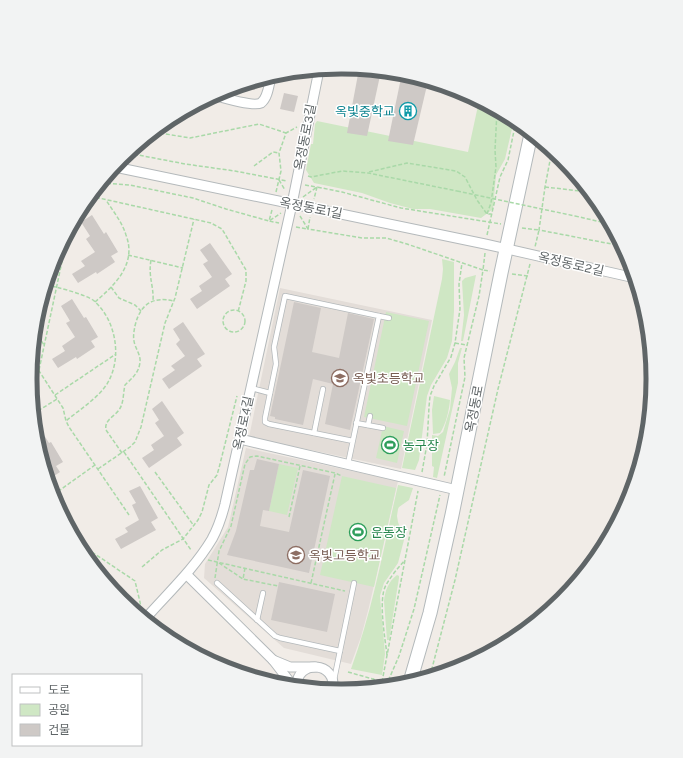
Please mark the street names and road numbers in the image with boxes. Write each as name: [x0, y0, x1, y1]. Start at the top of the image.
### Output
street label: 옥정동로3길: [291, 102, 319, 172]
street label: 옥정동로1길: [278, 195, 344, 221]
street label: 옥정동로2길: [537, 249, 605, 279]
street label: 옥정동로: [462, 384, 486, 434]
street label: 옥정로4길: [230, 394, 256, 452]

